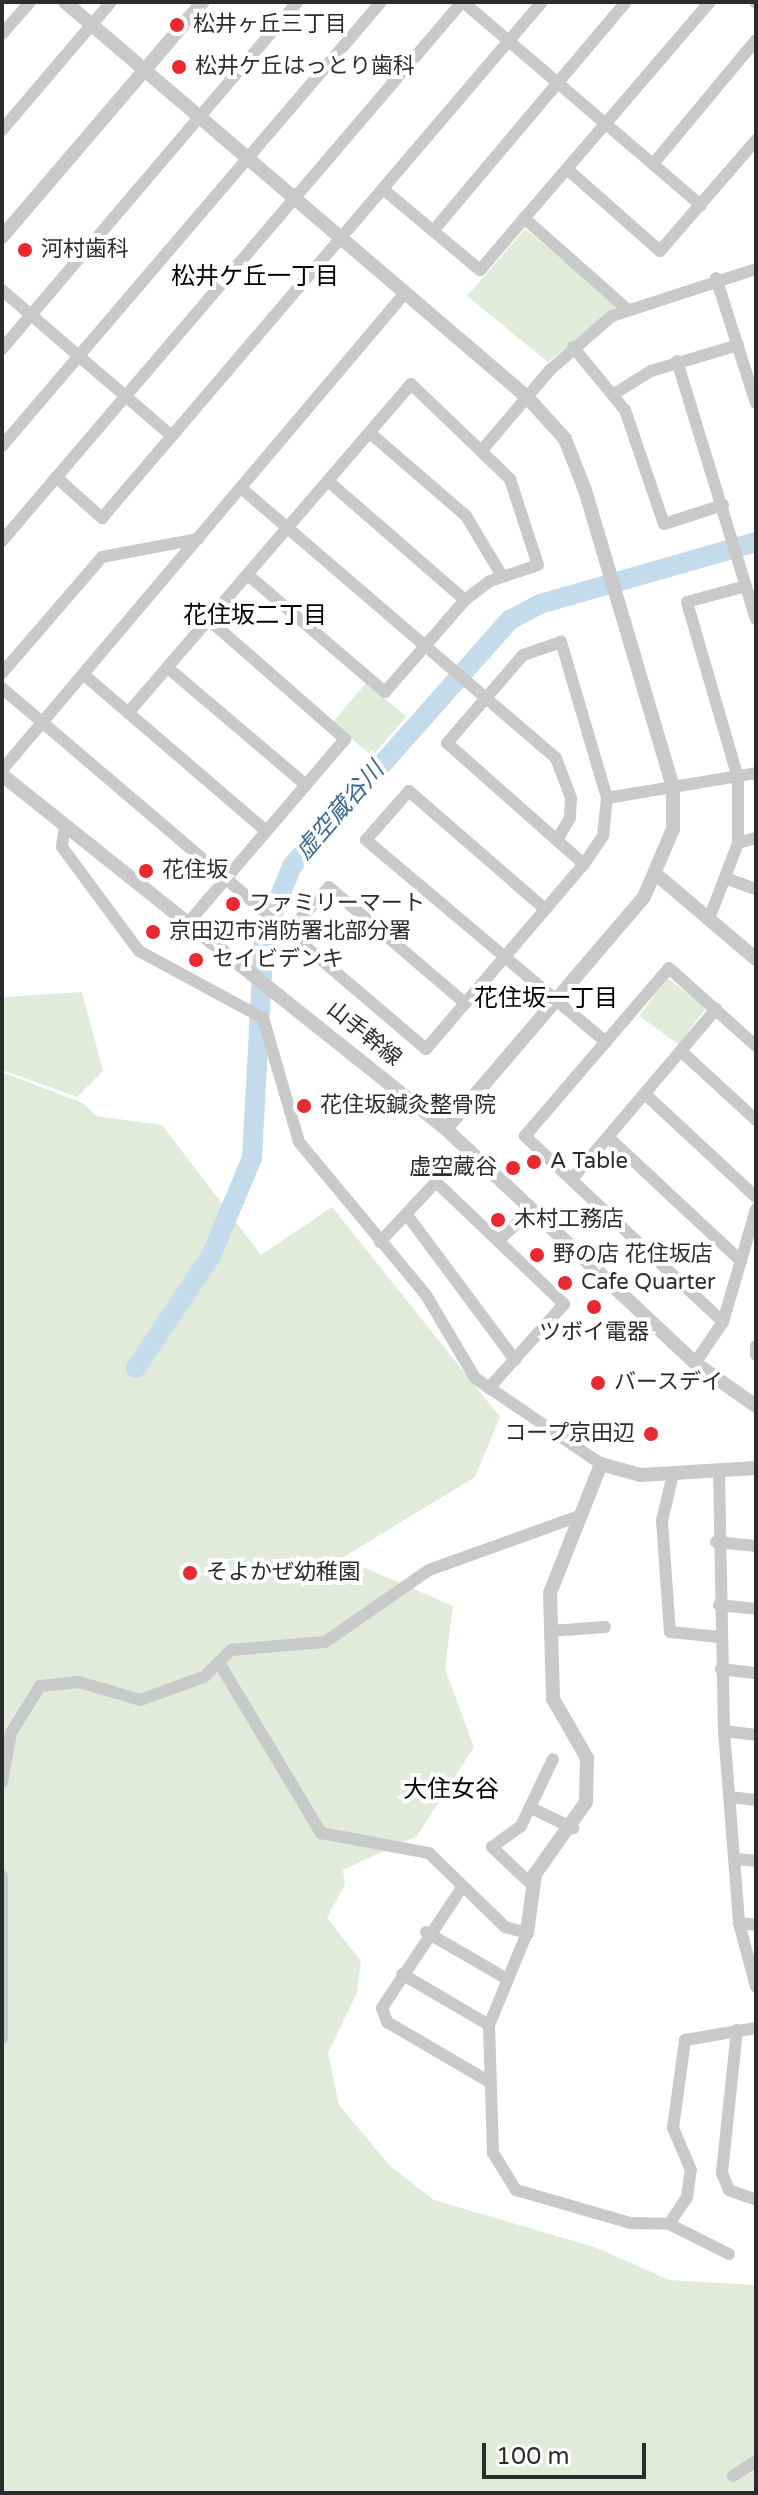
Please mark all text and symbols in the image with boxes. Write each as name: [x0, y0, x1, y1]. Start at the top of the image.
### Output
place label: 松井ヶ丘三丁目: [193, 12, 347, 38]
marker: 松井ヶ丘三丁目: [168, 16, 186, 34]
place label: 松井ケ丘はっとり歯科: [195, 54, 415, 80]
marker: 松井ケ丘はっとり歯科: [170, 58, 188, 76]
place label: 河村歯科: [41, 237, 129, 263]
marker: 河村歯科: [16, 241, 34, 259]
district label: 松井ケ丘一丁目: [171, 263, 339, 291]
district label: 花住坂二丁目: [183, 602, 327, 630]
water label: 虚空蔵谷川: [290, 756, 390, 866]
place label: 花住坂: [162, 858, 228, 884]
marker: 花住坂: [137, 862, 155, 880]
place label: ファミリーマート: [249, 891, 425, 917]
marker: ファミリーマート: [224, 895, 242, 913]
place label: 京田辺市消防署北部分署: [169, 919, 411, 945]
marker: 京田辺市消防署北部分署: [144, 923, 162, 941]
place label: セイビデンキ: [212, 947, 344, 973]
marker: セイビデンキ: [187, 951, 205, 969]
district label: 花住坂一丁目: [474, 985, 618, 1013]
street label: 山手幹線: [321, 996, 407, 1072]
place label: 花住坂鍼灸整骨院: [320, 1093, 496, 1119]
marker: 花住坂鍼灸整骨院: [295, 1097, 313, 1115]
place label: A Table: [550, 1149, 628, 1175]
marker: A Table: [525, 1153, 543, 1171]
place label: 虚空蔵谷: [409, 1155, 497, 1181]
marker: 虚空蔵谷: [504, 1159, 522, 1177]
place label: 木村工務店: [514, 1207, 624, 1233]
marker: 木村工務店: [489, 1211, 507, 1229]
place label: 野の店 花住坂店: [553, 1242, 713, 1268]
marker: 野の店 花住坂店: [528, 1246, 546, 1264]
place label: Cafe Quarter: [581, 1270, 715, 1296]
marker: Cafe Quarter: [556, 1274, 574, 1292]
marker: ツボイ電器: [585, 1298, 603, 1316]
place label: ツボイ電器: [539, 1320, 649, 1346]
place label: バースデイ: [614, 1370, 724, 1396]
marker: バースデイ: [589, 1374, 607, 1392]
place label: コープ京田辺: [503, 1421, 635, 1447]
marker: コープ京田辺: [642, 1425, 660, 1443]
place label: そよかぜ幼稚園: [206, 1560, 360, 1586]
marker: そよかぜ幼稚園: [181, 1564, 199, 1582]
district label: 大住女谷: [403, 1776, 499, 1804]
scale bar: [486, 2427, 650, 2477]
text: 100 m: [496, 2442, 570, 2471]

